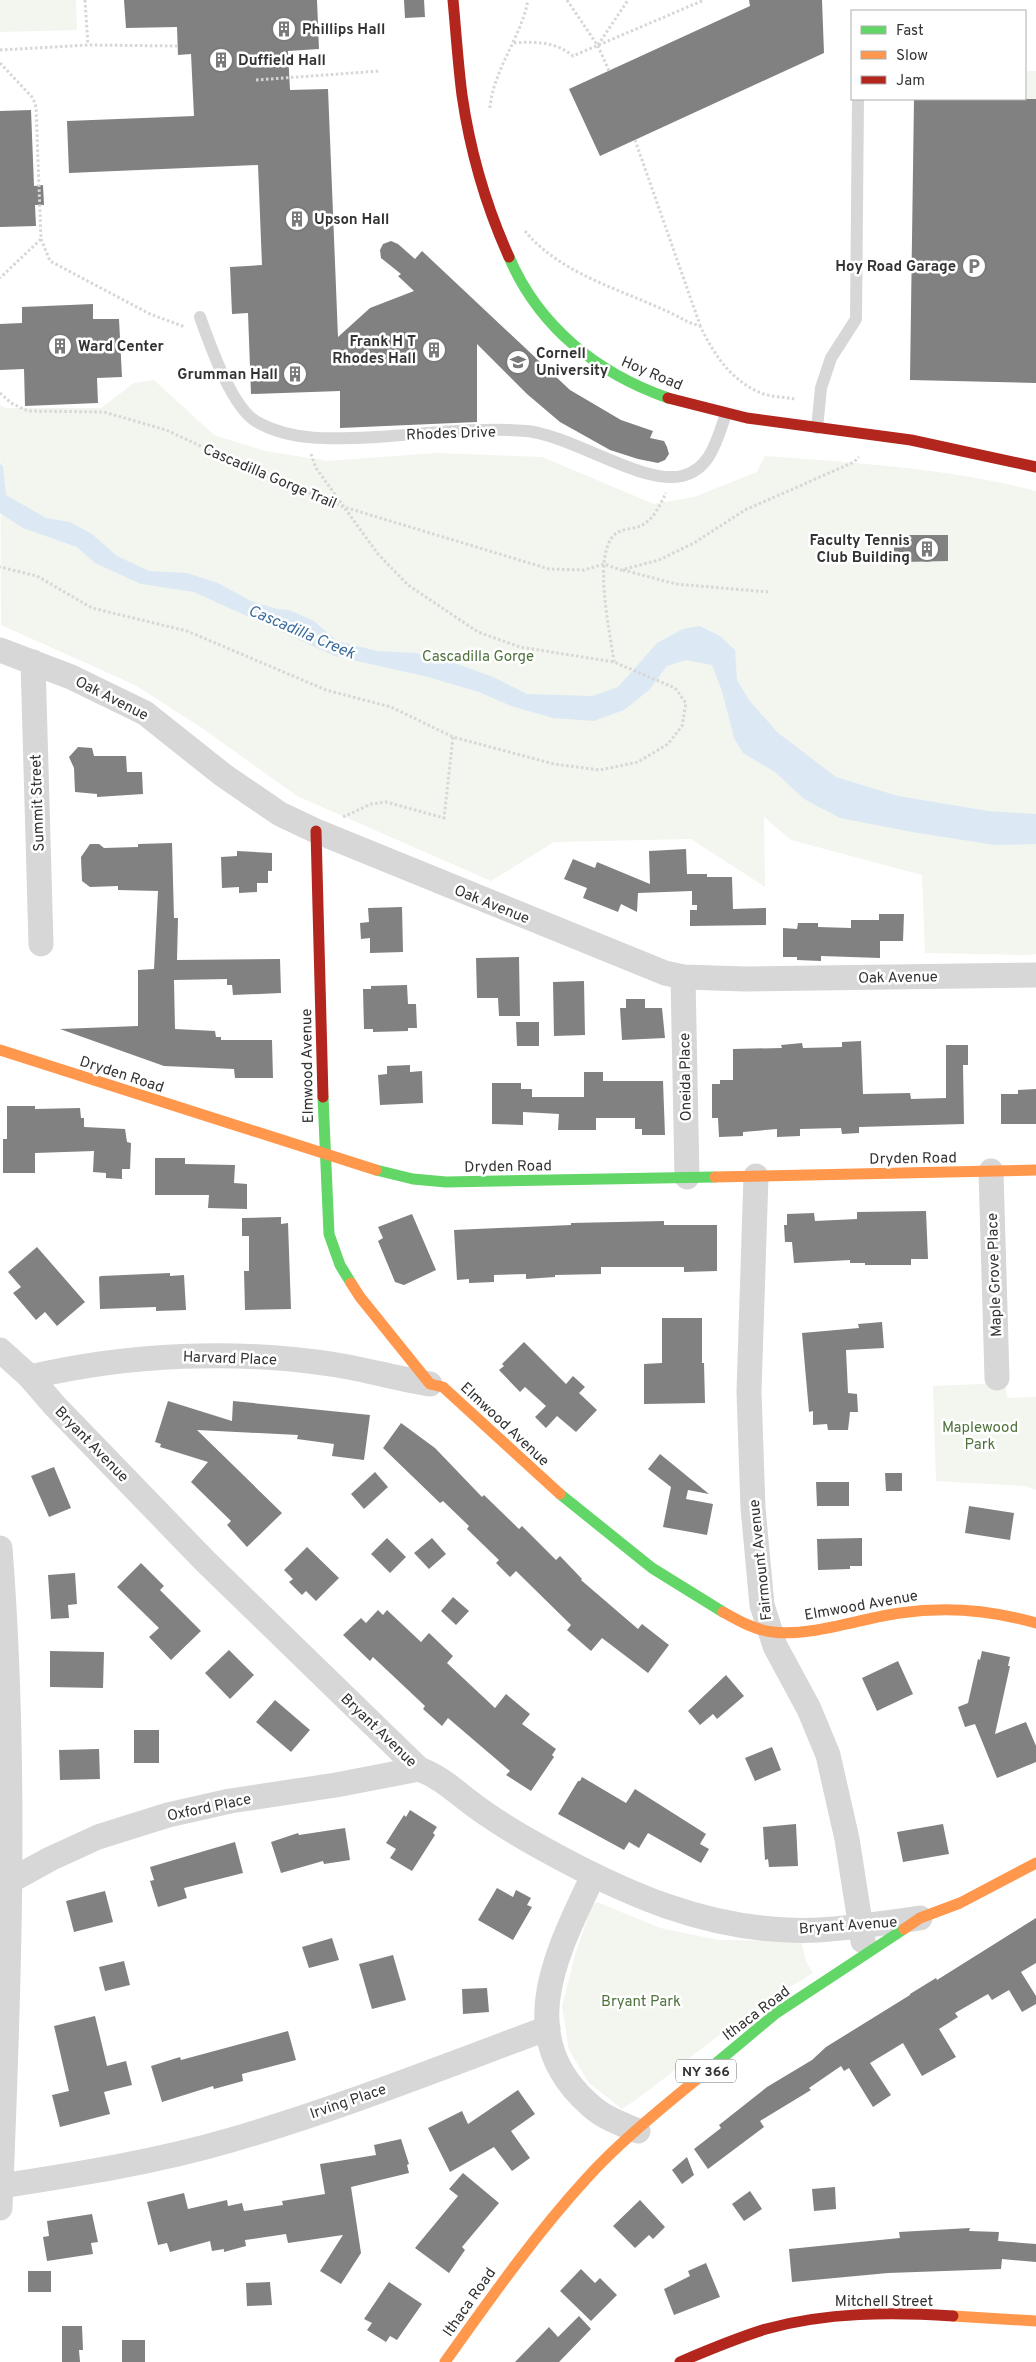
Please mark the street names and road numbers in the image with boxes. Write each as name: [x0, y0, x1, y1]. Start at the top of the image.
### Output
street label: Hoy Road: [618, 353, 685, 396]
street label: Rhodes Drive: [406, 423, 496, 446]
street label: Cascadilla Gorge Trail: [200, 441, 339, 514]
street label: Oak Avenue: [72, 673, 151, 726]
street label: Summit Street: [27, 754, 50, 852]
street label: Oak Avenue: [451, 882, 532, 929]
street label: Oak Avenue: [858, 968, 938, 989]
street label: Elmwood Avenue: [298, 1008, 319, 1124]
street label: Oneida Place: [676, 1033, 697, 1121]
street label: Dryden Road: [77, 1053, 166, 1098]
street label: Dryden Road: [869, 1149, 957, 1170]
street label: Dryden Road: [464, 1157, 552, 1178]
street label: Maple Grove Place: [984, 1213, 1007, 1337]
street label: Harvard Place: [183, 1348, 277, 1371]
street label: Elmwood Avenue: [456, 1379, 552, 1471]
street label: Bryant Avenue: [50, 1403, 132, 1487]
street label: Fairmount Avenue: [746, 1498, 777, 1621]
street label: Elmwood Avenue: [803, 1587, 919, 1626]
street label: Bryant Avenue: [336, 1690, 420, 1772]
street label: Oxford Place: [165, 1790, 253, 1827]
street label: Bryant Avenue: [798, 1914, 898, 1939]
street label: Ithaca Road: [719, 1983, 794, 2046]
road number: NY 366: [676, 2060, 736, 2082]
street label: Irving Place: [308, 2080, 389, 2124]
street label: Ithaca Road: [440, 2265, 501, 2341]
street label: Mitchell Street: [835, 2293, 933, 2312]

